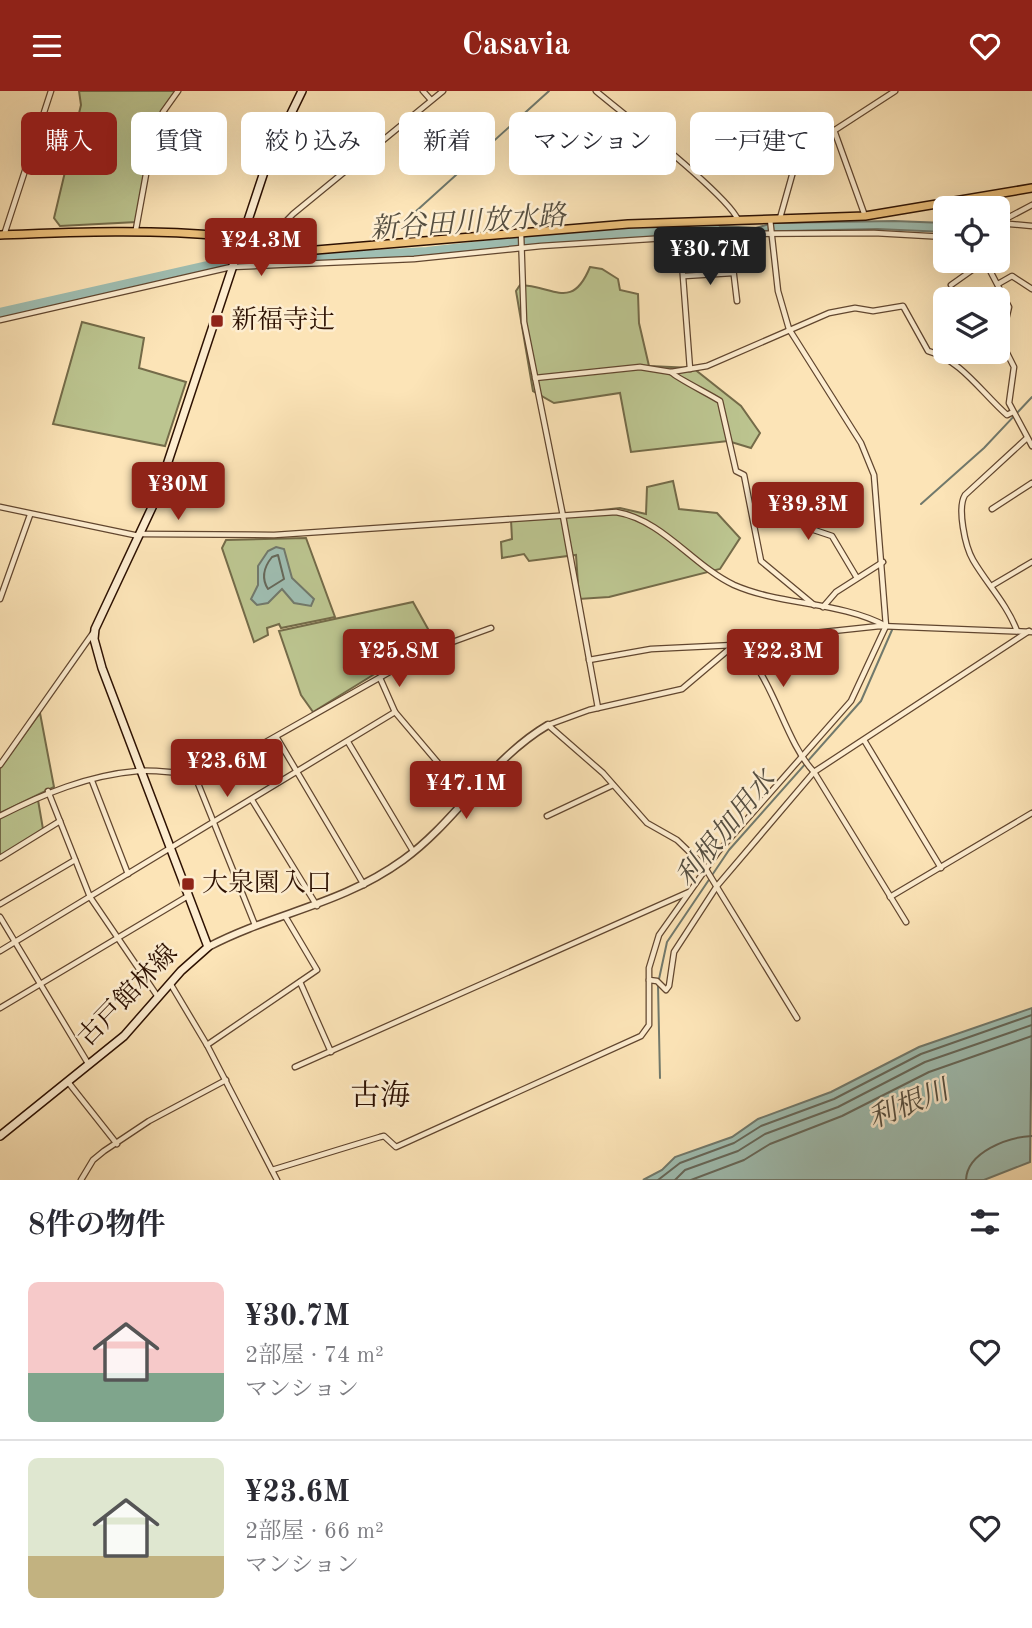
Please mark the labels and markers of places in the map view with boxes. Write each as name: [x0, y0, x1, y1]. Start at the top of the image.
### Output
pin: ¥24.3M: [204, 219, 318, 278]
pin: ¥30.7M: [653, 227, 767, 287]
place label: 新福寺辻: [231, 306, 335, 334]
marker: 新福寺辻: [209, 313, 225, 329]
pin: ¥30M: [137, 463, 219, 522]
pin: ¥39.3M: [751, 483, 865, 542]
pin: ¥25.8M: [342, 629, 456, 689]
pin: ¥22.3M: [726, 629, 840, 689]
pin: ¥23.6M: [170, 739, 284, 799]
pin: ¥47.1M: [409, 761, 523, 821]
place label: 大泉園入口: [202, 869, 332, 897]
marker: 大泉園入口: [180, 876, 196, 892]

